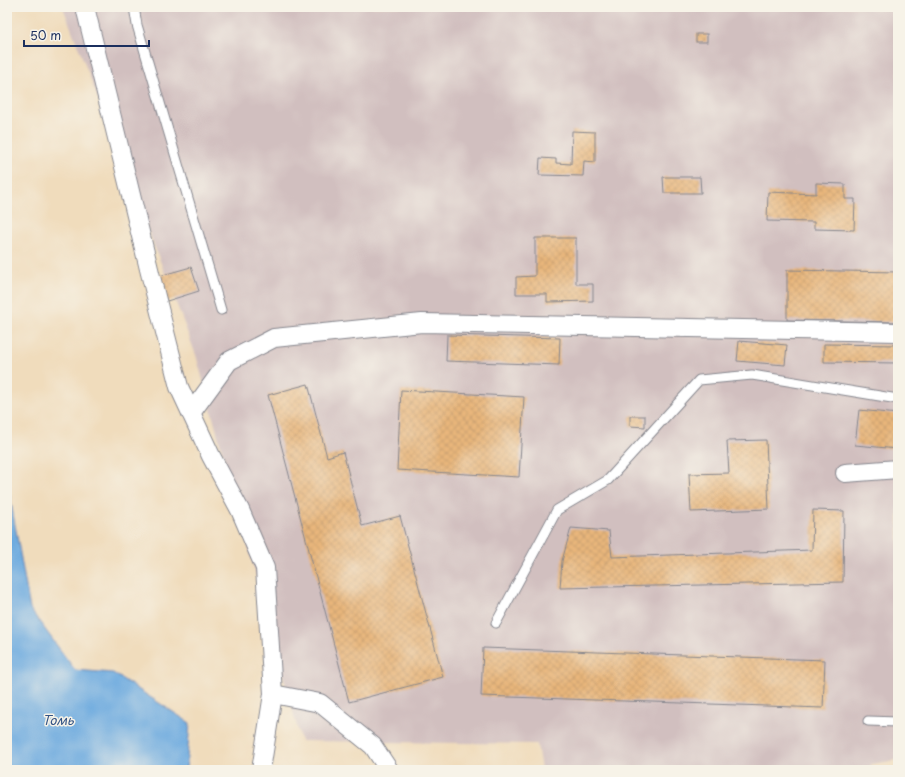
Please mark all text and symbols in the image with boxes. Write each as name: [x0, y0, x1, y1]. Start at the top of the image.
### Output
scale bar: [24, 22, 149, 48]
text: 50 m: [30, 26, 61, 44]
water label: Томь: [42, 710, 75, 729]

